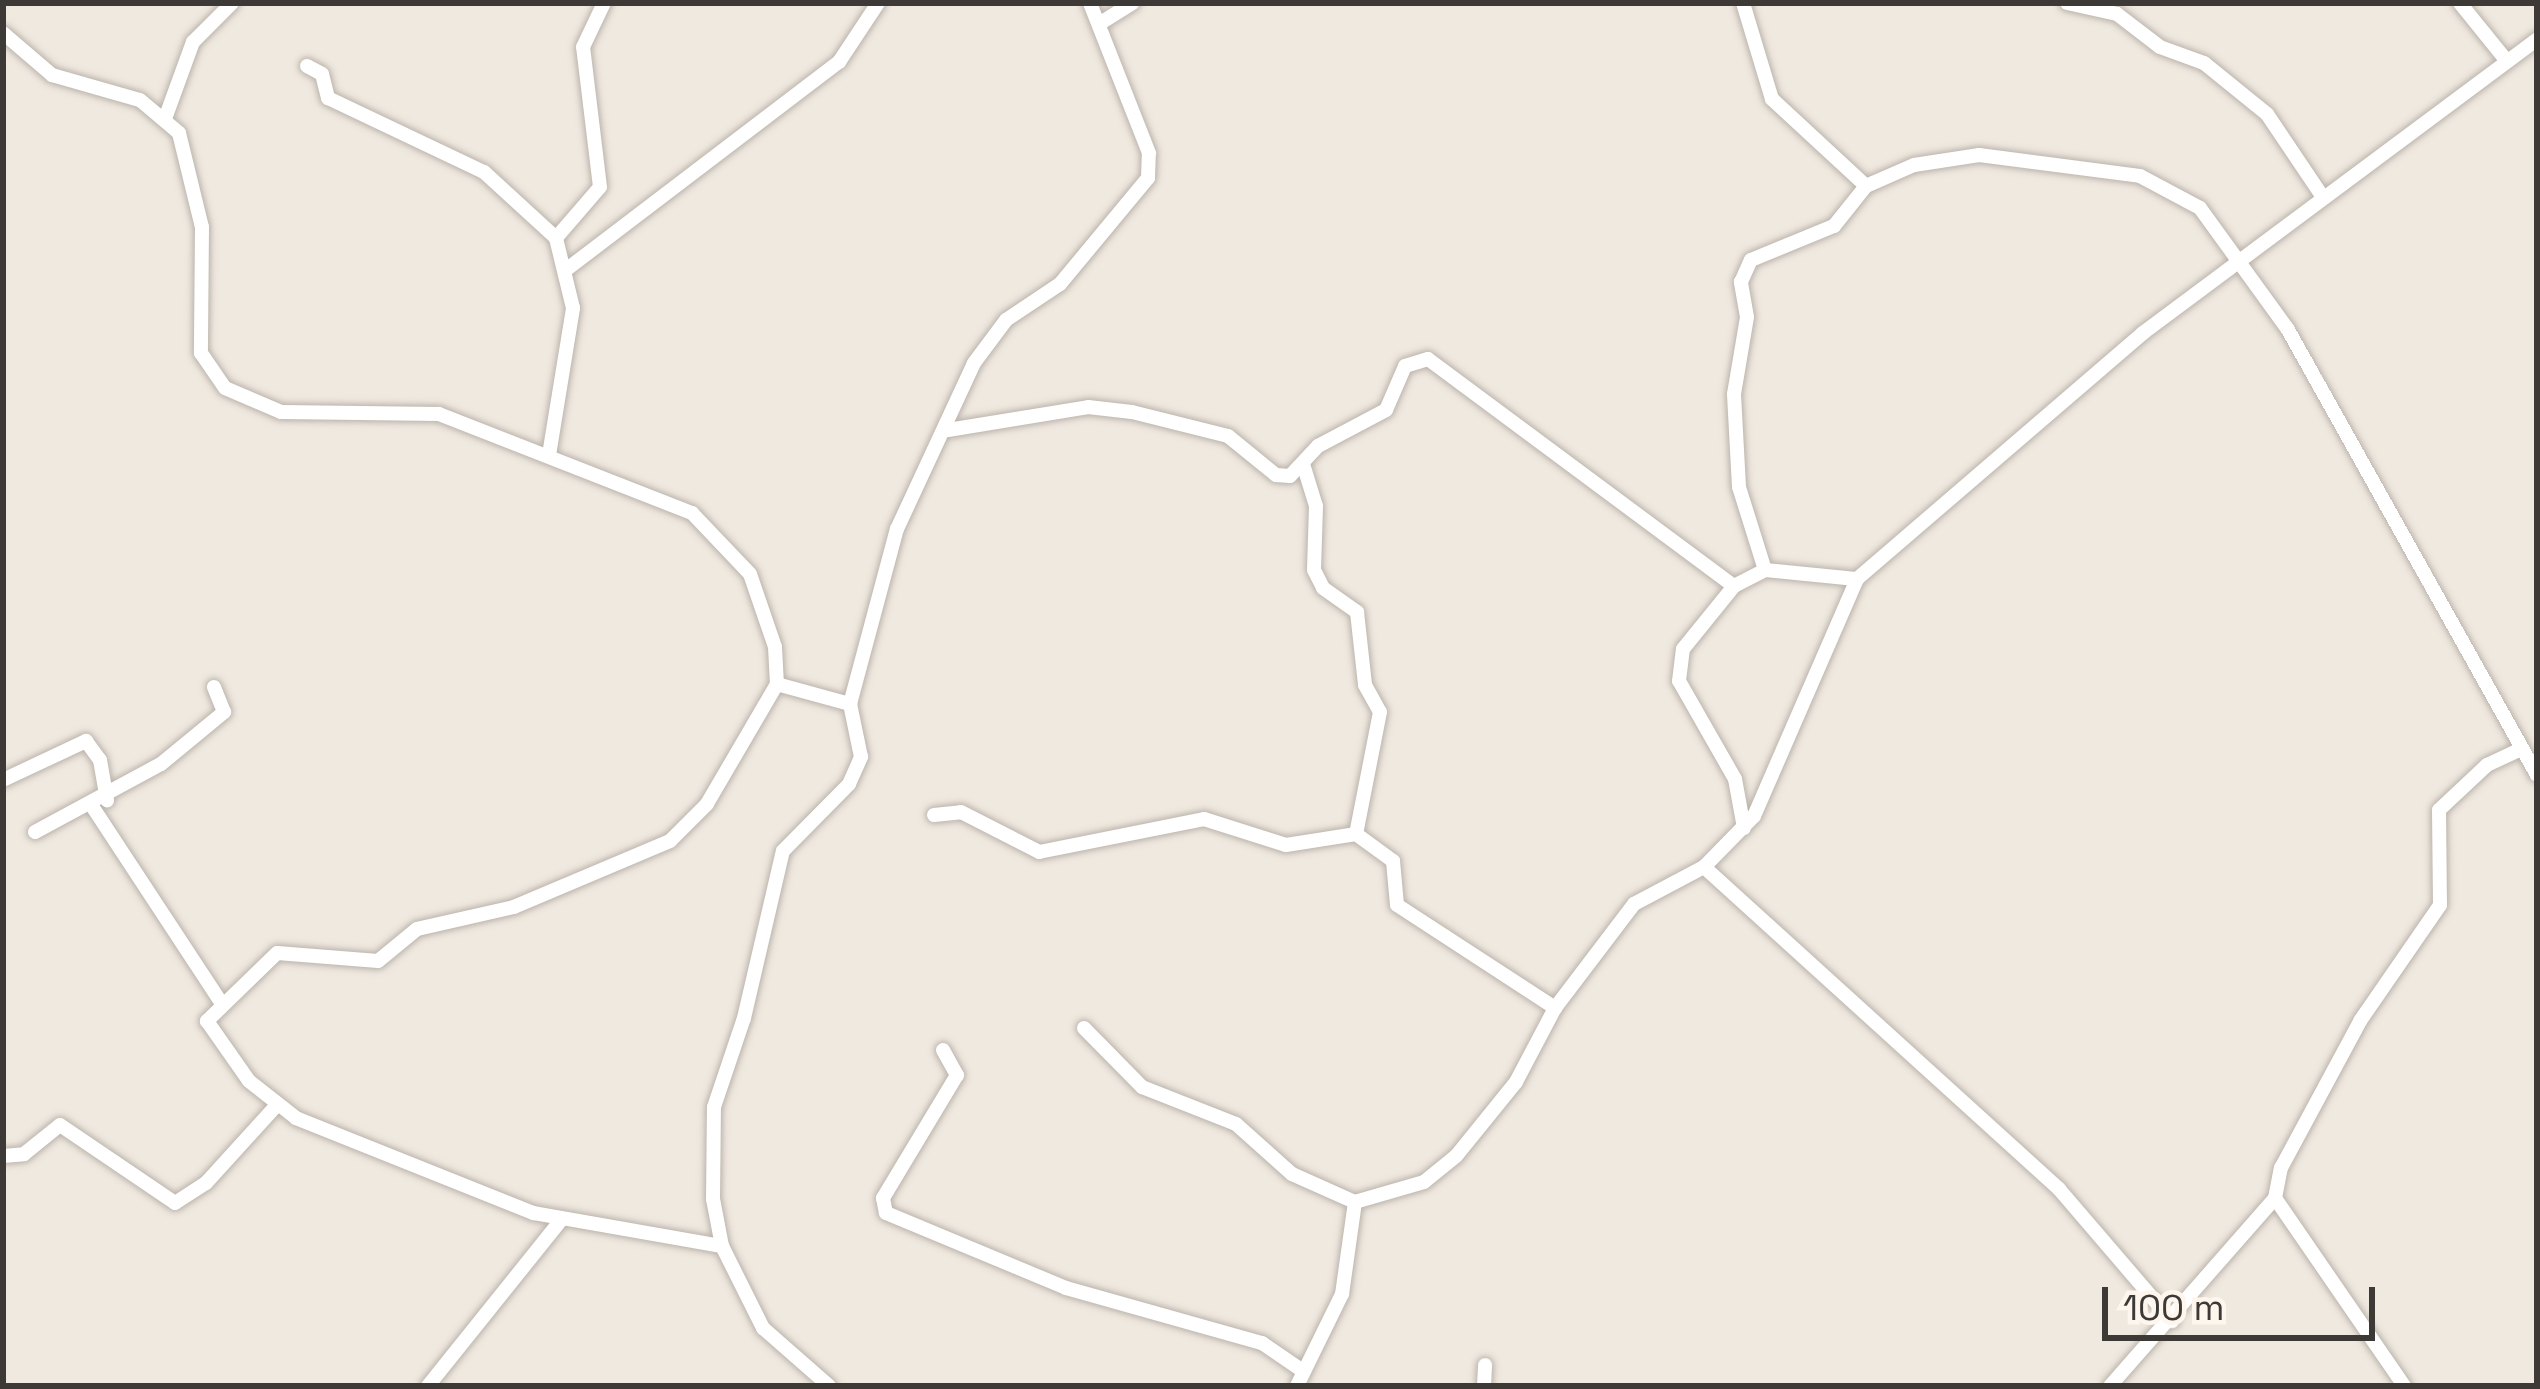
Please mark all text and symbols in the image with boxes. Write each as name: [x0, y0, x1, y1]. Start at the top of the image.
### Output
scale bar: [2108, 1263, 2381, 1337]
text: 100 m: [2123, 1285, 2224, 1331]

